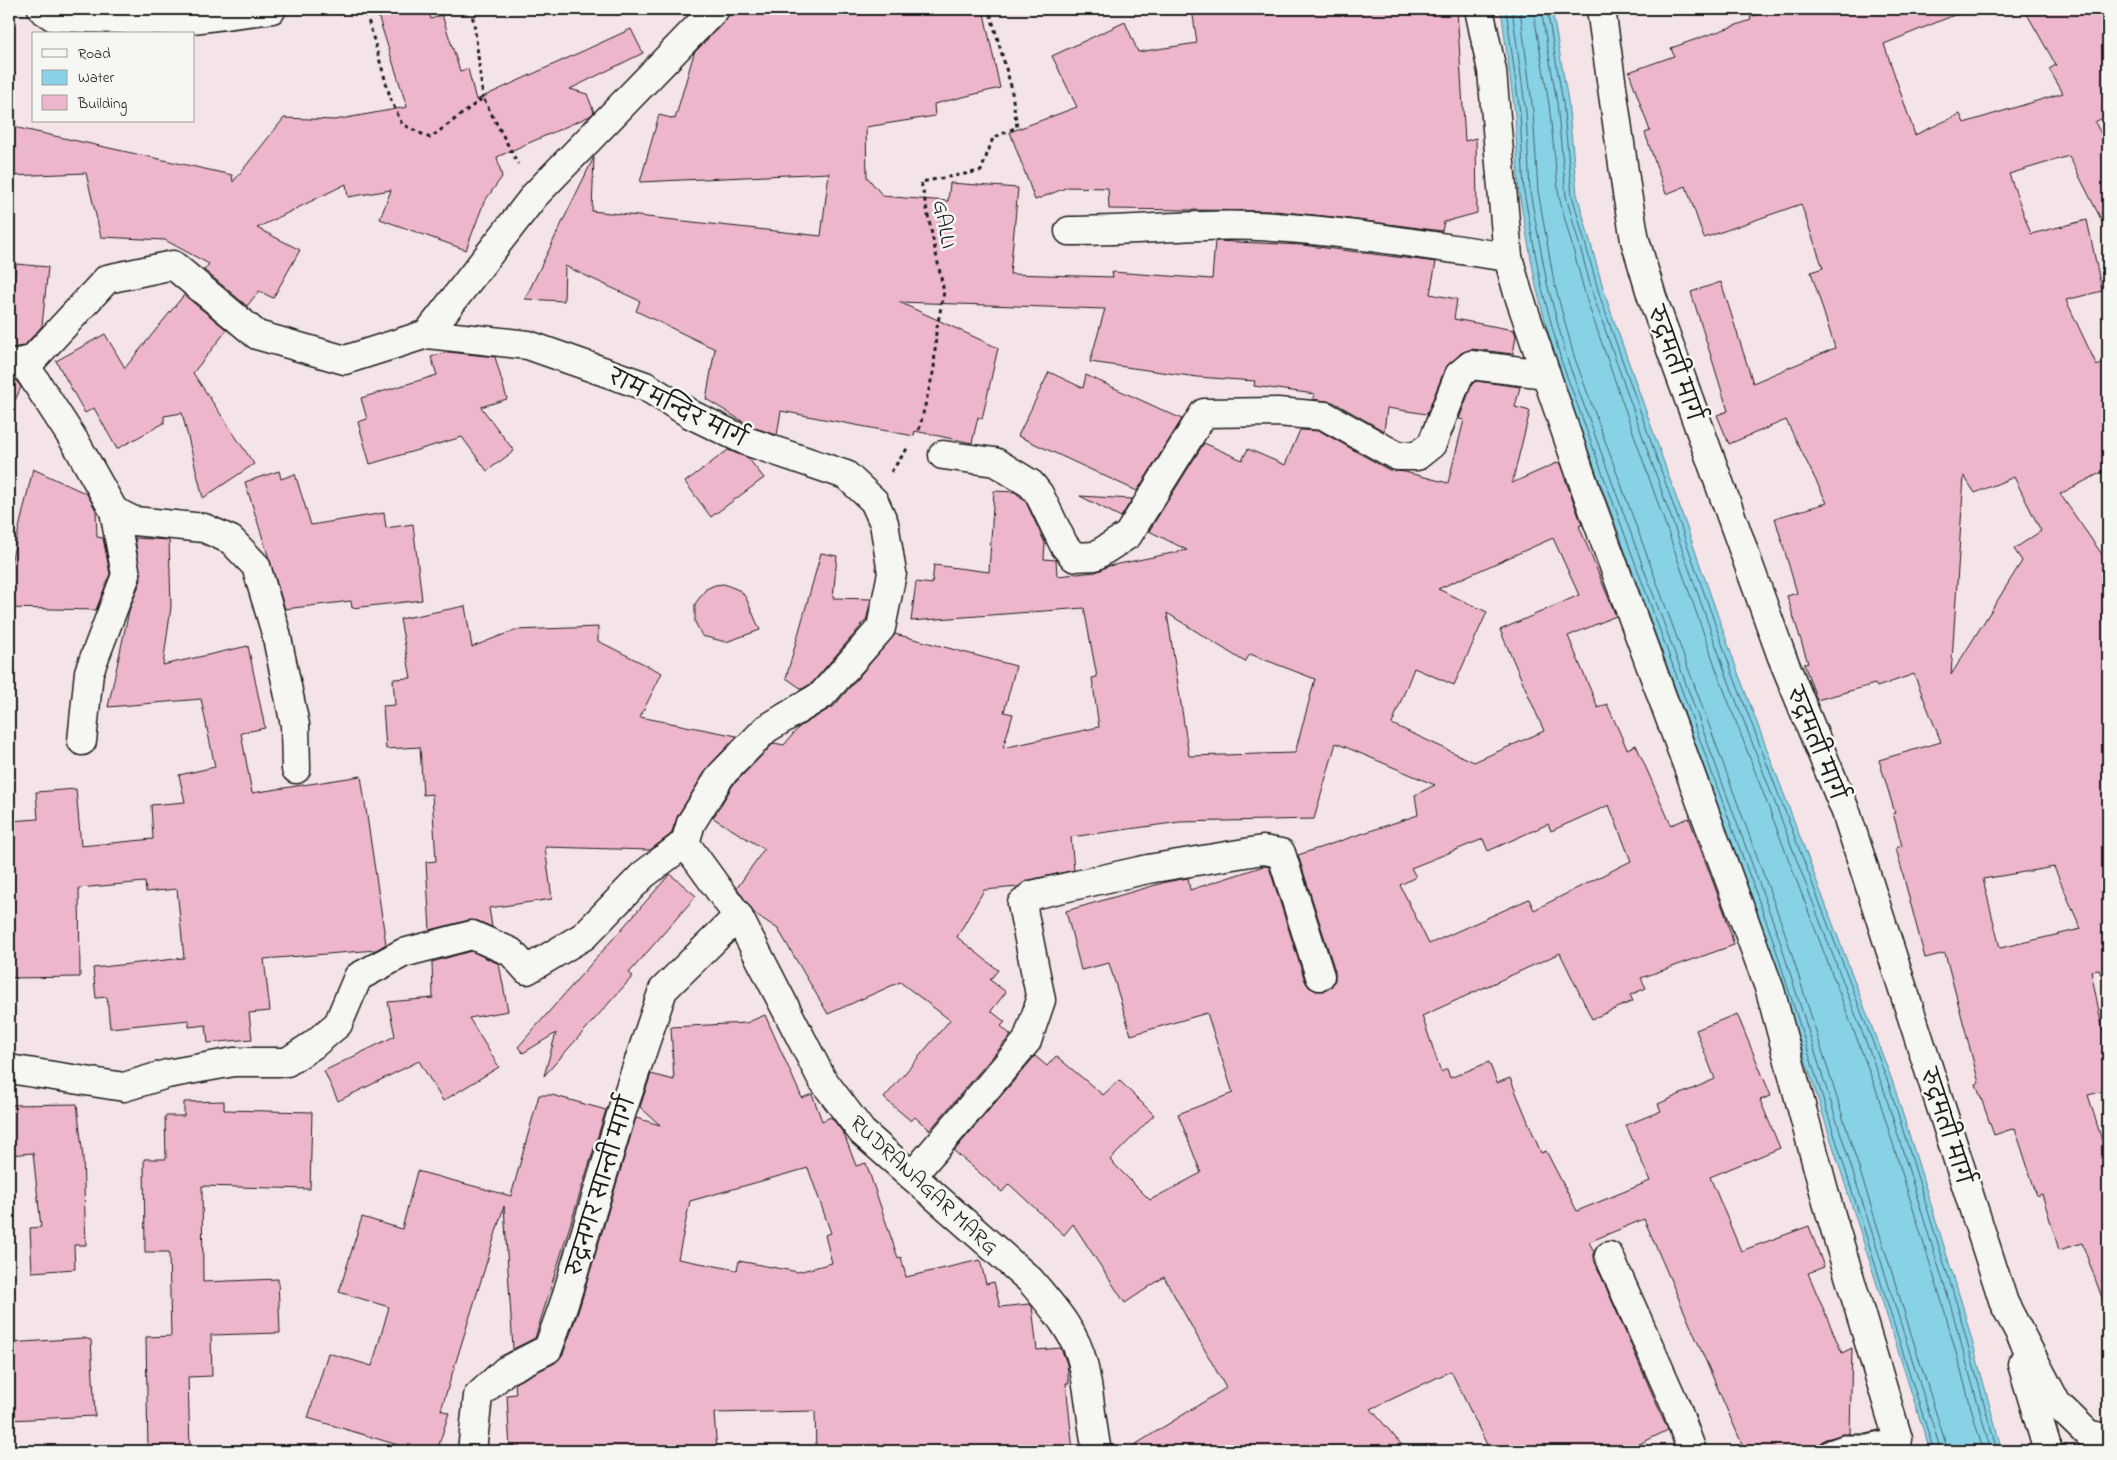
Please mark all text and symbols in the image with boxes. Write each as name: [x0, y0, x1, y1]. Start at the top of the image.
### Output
legend: [32, 32, 195, 122]
text: Road: [78, 43, 111, 65]
text: Water: [78, 67, 114, 89]
text: Building: [77, 93, 127, 116]
street label: GALLI: [923, 198, 963, 252]
street label: रुद्रमती मार्ग: [1637, 300, 1713, 427]
street label: राम मन्दिर मार्ग: [601, 358, 754, 458]
street label: रुद्रमती मार्ग: [1776, 680, 1856, 807]
street label: रुद्रमती मार्ग: [1910, 1063, 1982, 1190]
street label: रुद्रनगर सान्ती मार्ग: [556, 1090, 646, 1282]
street label: RUDRANAGAR MARG: [841, 1109, 1004, 1264]

